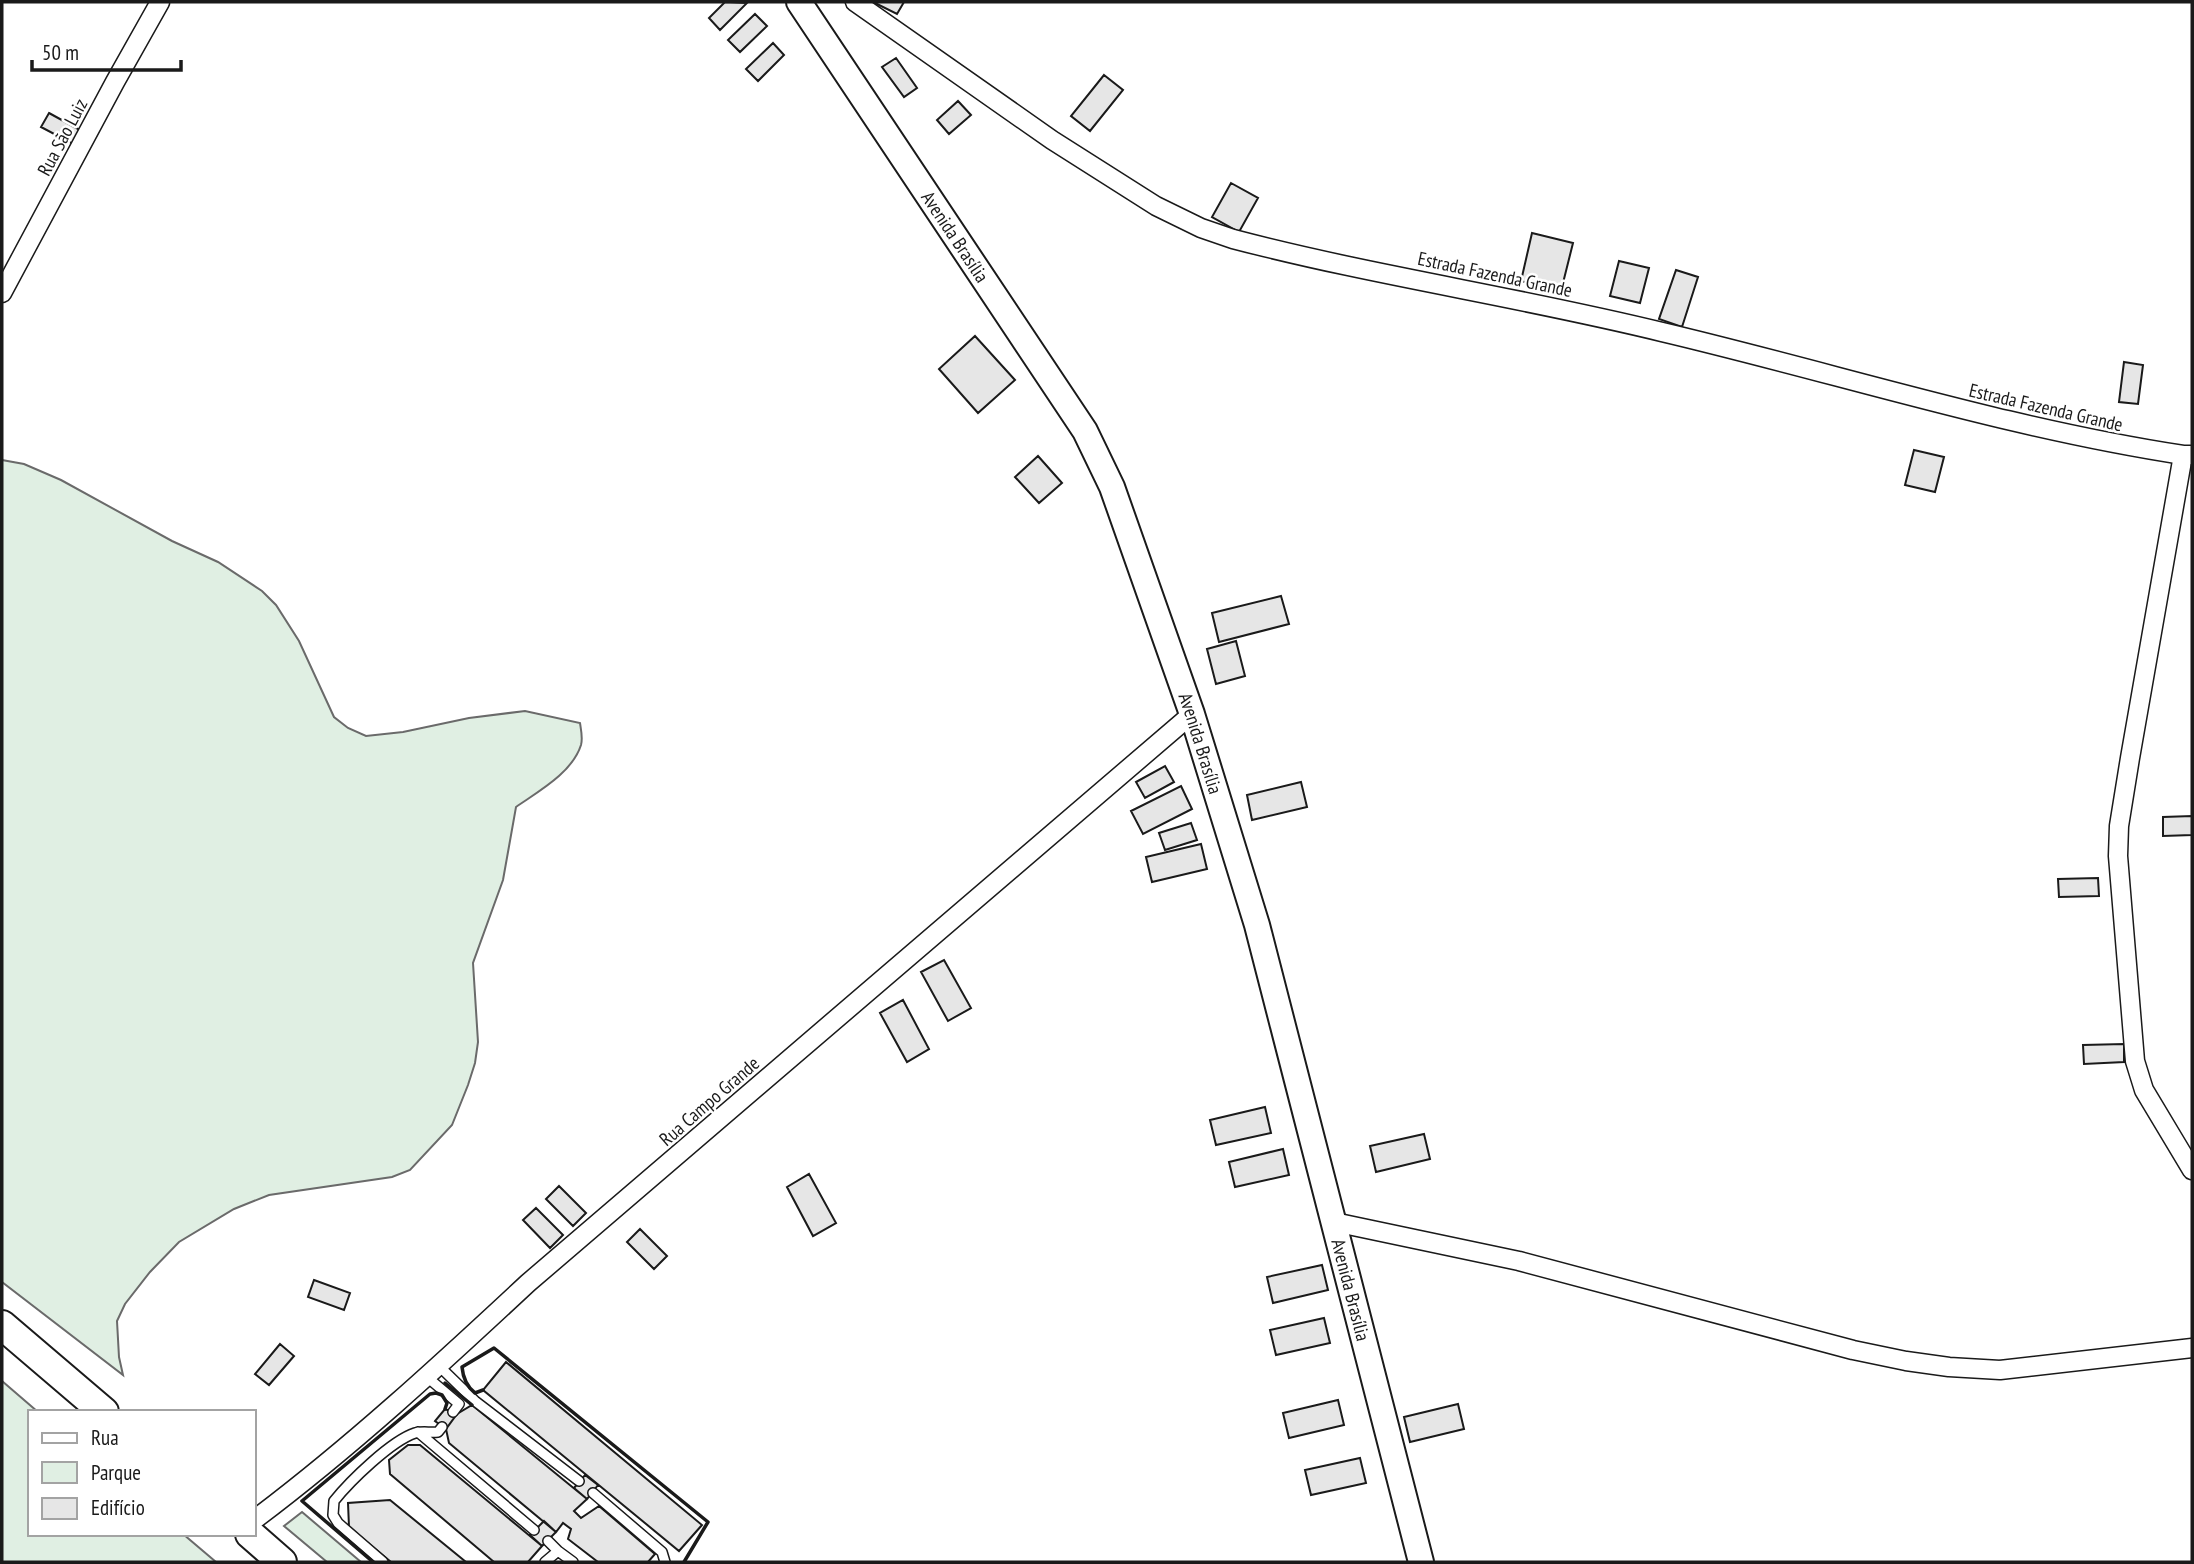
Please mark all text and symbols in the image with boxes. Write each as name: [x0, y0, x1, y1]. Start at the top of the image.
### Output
scale bar: [32, 28, 180, 72]
text: 50 m: [42, 39, 79, 66]
street label: Rua São Luiz: [32, 94, 92, 180]
street label: Avenida Brasília: [916, 187, 994, 287]
street label: Estrada Fazenda Grande: [1416, 246, 1574, 302]
street label: Estrada Fazenda Grande: [1967, 378, 2125, 436]
street label: Avenida Brasília: [1173, 690, 1228, 797]
street label: Rua Campo Grande: [654, 1051, 764, 1151]
street label: Avenida Brasília: [1326, 1236, 1376, 1343]
legend: [28, 1410, 256, 1536]
text: Rua: [91, 1424, 119, 1451]
text: Parque: [91, 1459, 141, 1486]
text: Edifício: [91, 1494, 145, 1521]

